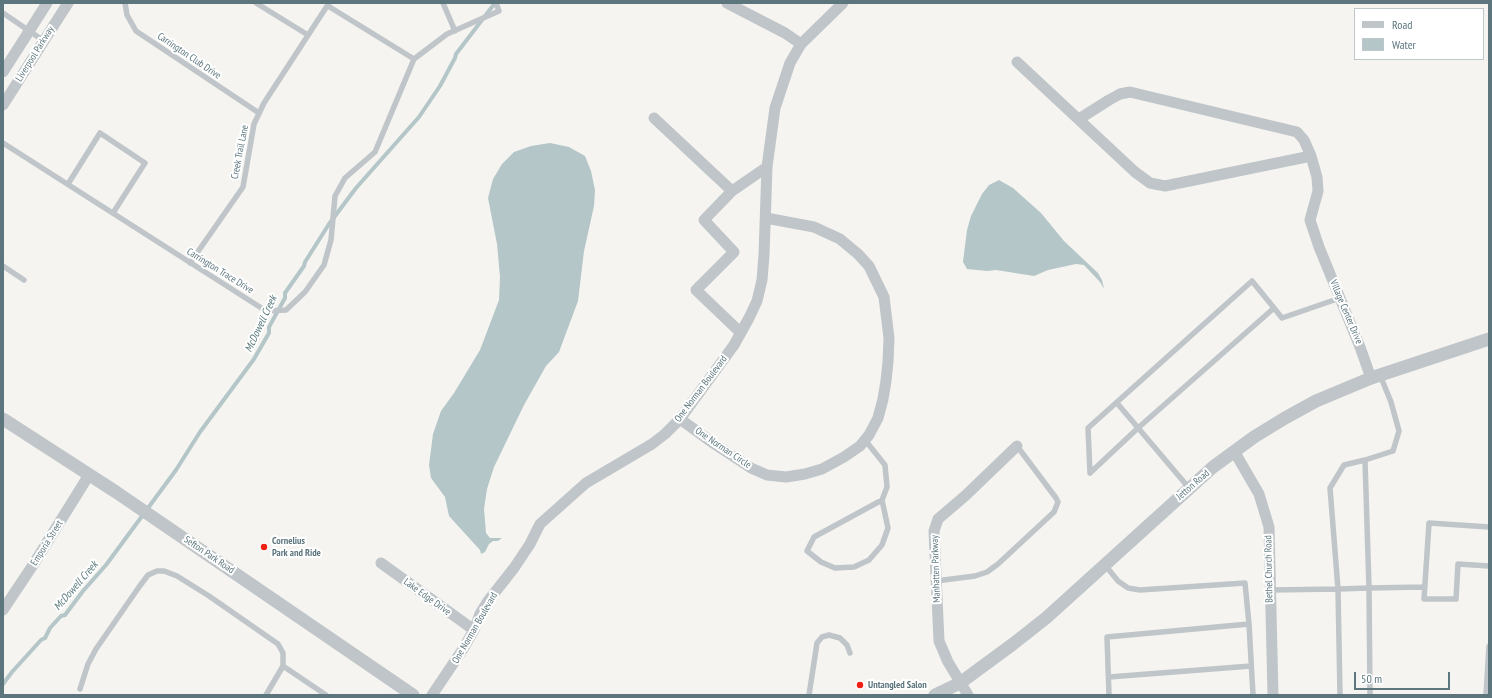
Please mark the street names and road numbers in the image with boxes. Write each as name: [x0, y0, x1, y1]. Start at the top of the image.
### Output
street label: Liverpool Parkway: [13, 24, 57, 84]
street label: Carrington Club Drive: [155, 30, 223, 82]
street label: Creek Trail Lane: [229, 124, 251, 180]
street label: Carrington Trace Drive: [184, 246, 256, 296]
street label: Village Center Drive: [1327, 278, 1365, 346]
street label: One Norman Boulevard: [672, 353, 730, 425]
street label: One Norman Circle: [693, 425, 753, 471]
street label: Jetton Road: [1174, 467, 1212, 503]
street label: Emporia Street: [28, 518, 66, 568]
street label: Sefton Park Road: [181, 534, 237, 576]
street label: Manhatten Parkway: [929, 535, 943, 603]
street label: Bethel Church Road: [1262, 535, 1276, 603]
street label: Lake Edge Drive: [401, 576, 453, 618]
street label: One Norman Boulevard: [450, 590, 500, 666]

